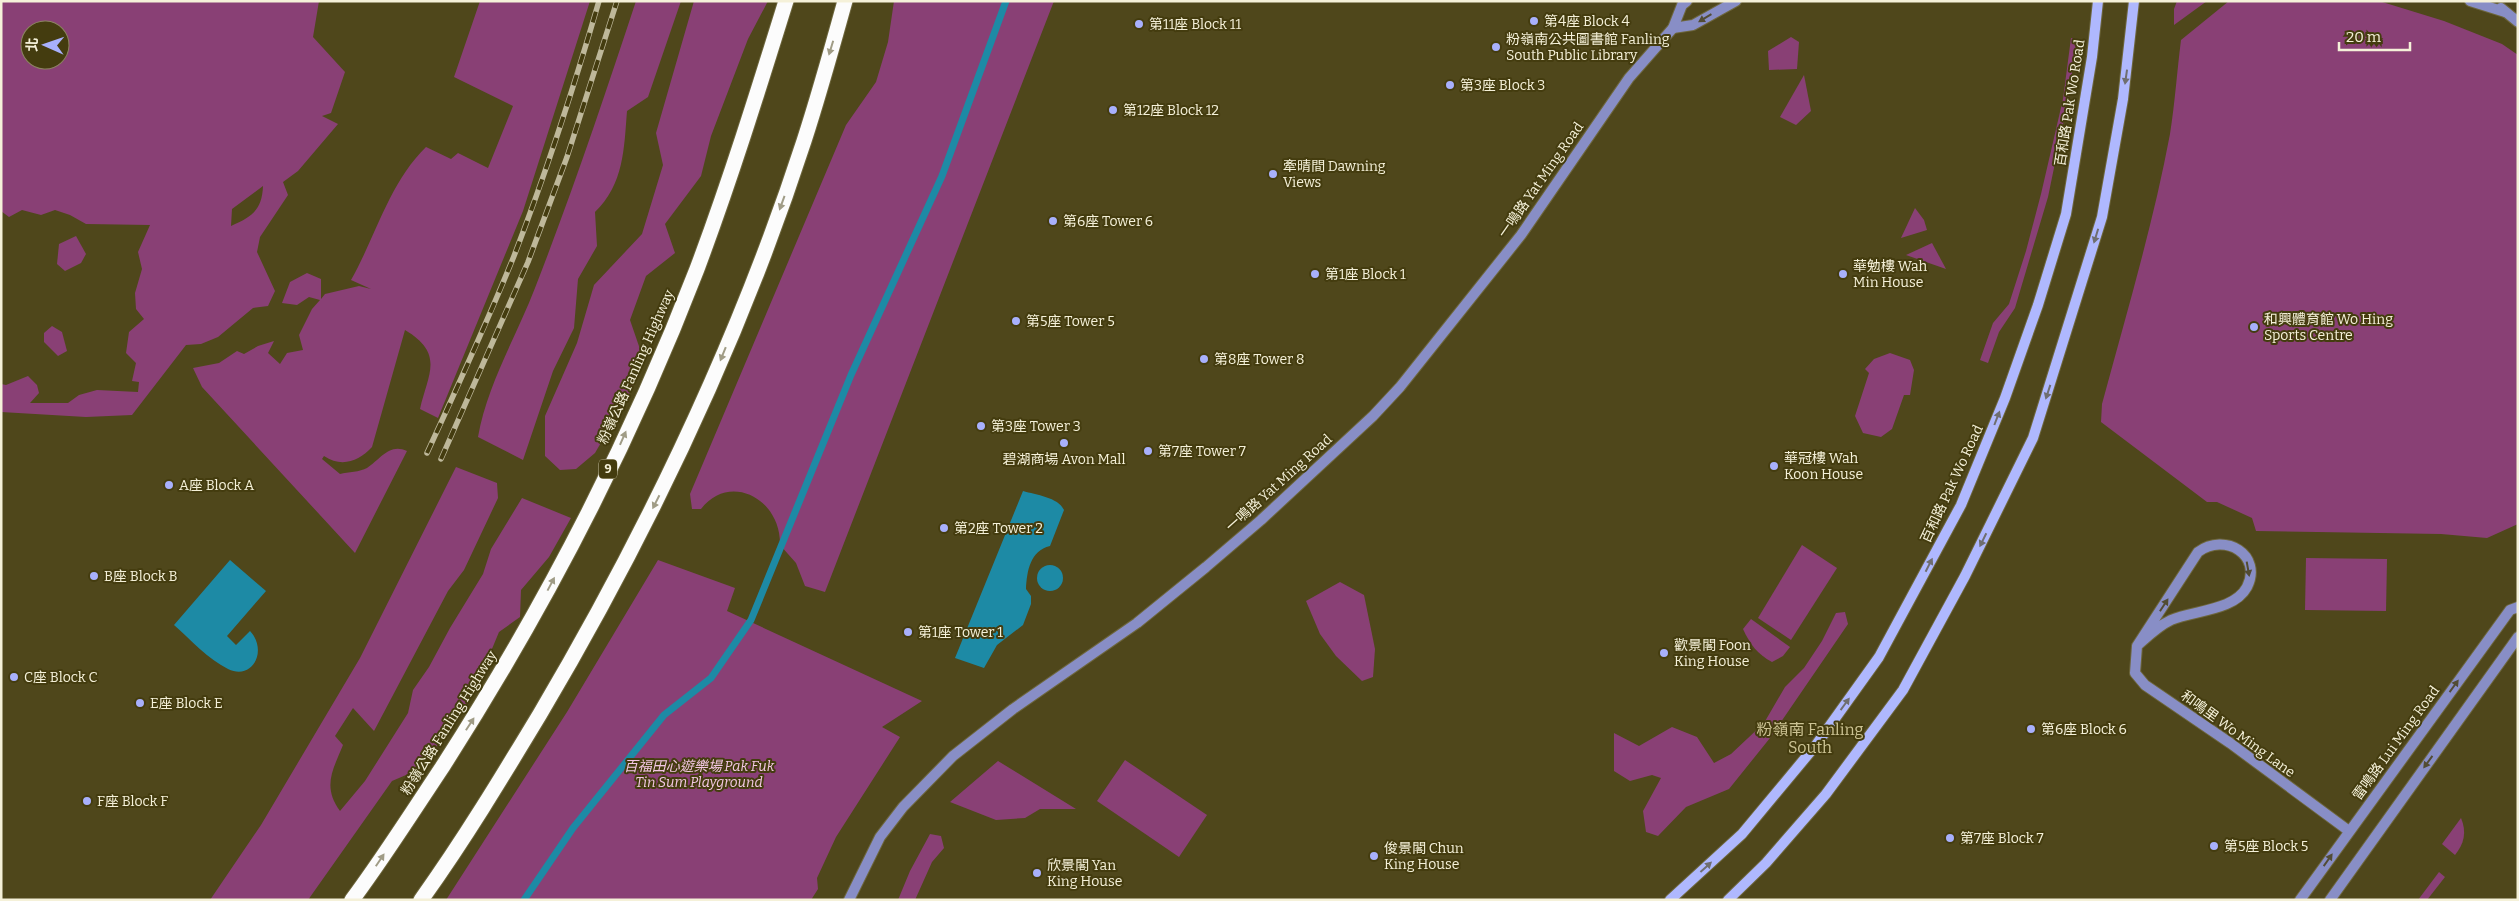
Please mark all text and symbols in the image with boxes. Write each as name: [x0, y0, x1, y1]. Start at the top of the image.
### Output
place label: 第4座 Block 4: [1544, 13, 1630, 30]
one-way arrow: [1699, 13, 1712, 23]
marker: 第4座 Block 4: [1528, 15, 1540, 27]
place label: 第11座 Block 11: [1149, 16, 1241, 33]
marker: 第11座 Block 11: [1133, 18, 1145, 30]
north arrow: [20, 20, 70, 70]
scale bar: [2339, 20, 2410, 52]
text: 20 m: [2346, 28, 2382, 46]
place label: 粉嶺南公共圖書館 Fanling South Public Library: [1506, 31, 1670, 64]
text: 北: [24, 37, 41, 52]
street label: 百和路 Pak Wo Road: [2052, 38, 2088, 168]
one-way arrow: [827, 41, 835, 56]
marker: 粉嶺南公共圖書館 Fanling South Public Library: [1490, 41, 1502, 53]
one-way arrow: [2122, 69, 2130, 85]
place label: 第3座 Block 3: [1460, 77, 1545, 94]
marker: 第3座 Block 3: [1444, 79, 1456, 91]
place label: 第12座 Block 12: [1123, 102, 1219, 119]
marker: 第12座 Block 12: [1107, 104, 1119, 116]
street label: 一鳴路 Yat Ming Road: [1495, 119, 1587, 241]
place label: 牽晴間 Dawning Views: [1283, 158, 1386, 191]
marker: 牽晴間 Dawning Views: [1267, 168, 1279, 180]
one-way arrow: [778, 195, 785, 210]
place label: 第6座 Tower 6: [1063, 213, 1153, 230]
marker: 第6座 Tower 6: [1047, 215, 1059, 227]
one-way arrow: [2091, 229, 2099, 244]
place label: 華勉樓 Wah Min House: [1853, 258, 1928, 291]
place label: 第1座 Block 1: [1325, 266, 1406, 283]
marker: 第1座 Block 1: [1309, 268, 1321, 280]
marker: 華勉樓 Wah Min House: [1837, 268, 1849, 280]
street label: 粉嶺公路 Fanling Highway: [594, 287, 678, 447]
place label: 和興體育館 Wo Hing Sports Centre: [2264, 311, 2393, 344]
place label: 第5座 Tower 5: [1026, 313, 1115, 330]
marker: 第5座 Tower 5: [1010, 315, 1022, 327]
marker: 和興體育館 Wo Hing Sports Centre: [2248, 321, 2260, 333]
one-way arrow: [718, 347, 726, 361]
place label: 第8座 Tower 8: [1214, 351, 1304, 368]
marker: 第8座 Tower 8: [1198, 353, 1210, 365]
one-way arrow: [2043, 384, 2051, 399]
one-way arrow: [1993, 410, 2001, 425]
place label: 第3座 Tower 3: [991, 418, 1081, 435]
marker: 第3座 Tower 3: [975, 420, 987, 432]
street label: 百和路 Pak Wo Road: [1917, 422, 1987, 546]
one-way arrow: [620, 431, 628, 445]
street label: 一鳴路 Yat Ming Road: [1222, 431, 1336, 535]
marker: 碧湖商場 Avon Mall: [1058, 437, 1070, 449]
place label: 第7座 Tower 7: [1158, 443, 1246, 460]
marker: 第7座 Tower 7: [1142, 445, 1154, 457]
place label: 華冠樓 Wah Koon House: [1784, 450, 1863, 483]
place label: 碧湖商場 Avon Mall: [1003, 451, 1125, 468]
road number: 9: [599, 459, 617, 478]
marker: 華冠樓 Wah Koon House: [1768, 460, 1780, 472]
place label: A座 Block A: [179, 477, 254, 494]
marker: A座 Block A: [163, 479, 175, 491]
one-way arrow: [652, 495, 660, 509]
place label: 第2座 Tower 2: [954, 520, 1043, 537]
marker: 第2座 Tower 2: [938, 522, 950, 534]
one-way arrow: [1979, 533, 1987, 547]
one-way arrow: [1925, 558, 1933, 573]
one-way arrow: [2244, 561, 2252, 577]
place label: B座 Block B: [104, 568, 177, 585]
marker: B座 Block B: [88, 570, 100, 582]
one-way arrow: [547, 576, 555, 591]
one-way arrow: [2159, 598, 2168, 611]
place label: 第1座 Tower 1: [918, 624, 1003, 641]
marker: 第1座 Tower 1: [902, 626, 914, 638]
place label: 歡景閣 Foon King House: [1674, 637, 1751, 670]
street label: 粉嶺公路 Fanling Highway: [397, 647, 501, 798]
marker: 歡景閣 Foon King House: [1658, 647, 1670, 659]
place label: C座 Block C: [24, 669, 97, 686]
marker: C座 Block C: [8, 671, 20, 683]
one-way arrow: [2449, 679, 2459, 693]
street label: 雷鳴路 Lui Ming Road: [2349, 683, 2443, 803]
street label: 和鳴里 Wo Ming Lane: [2178, 687, 2298, 781]
place label: E座 Block E: [150, 695, 223, 712]
marker: E座 Block E: [134, 697, 146, 709]
one-way arrow: [1840, 697, 1850, 711]
one-way arrow: [465, 717, 474, 731]
district label: 粉嶺南 Fanling South: [1756, 720, 1864, 757]
place label: 第6座 Block 6: [2041, 721, 2127, 738]
marker: 第6座 Block 6: [2025, 723, 2037, 735]
one-way arrow: [2423, 755, 2434, 768]
park label: 百福田心遊樂場 Pak Fuk Tin Sum Playground: [624, 758, 775, 791]
place label: F座 Block F: [97, 793, 168, 810]
marker: F座 Block F: [81, 795, 93, 807]
place label: 第7座 Block 7: [1960, 830, 2043, 847]
marker: 第7座 Block 7: [1944, 832, 1956, 844]
place label: 第5座 Block 5: [2224, 838, 2308, 855]
place label: 俊景閣 Chun King House: [1384, 840, 1464, 873]
marker: 第5座 Block 5: [2208, 840, 2220, 852]
marker: 俊景閣 Chun King House: [1368, 850, 1380, 862]
one-way arrow: [375, 853, 385, 867]
one-way arrow: [2323, 853, 2333, 867]
place label: 欣景閣 Yan King House: [1047, 857, 1122, 890]
one-way arrow: [1699, 861, 1711, 873]
marker: 欣景閣 Yan King House: [1031, 867, 1043, 879]

